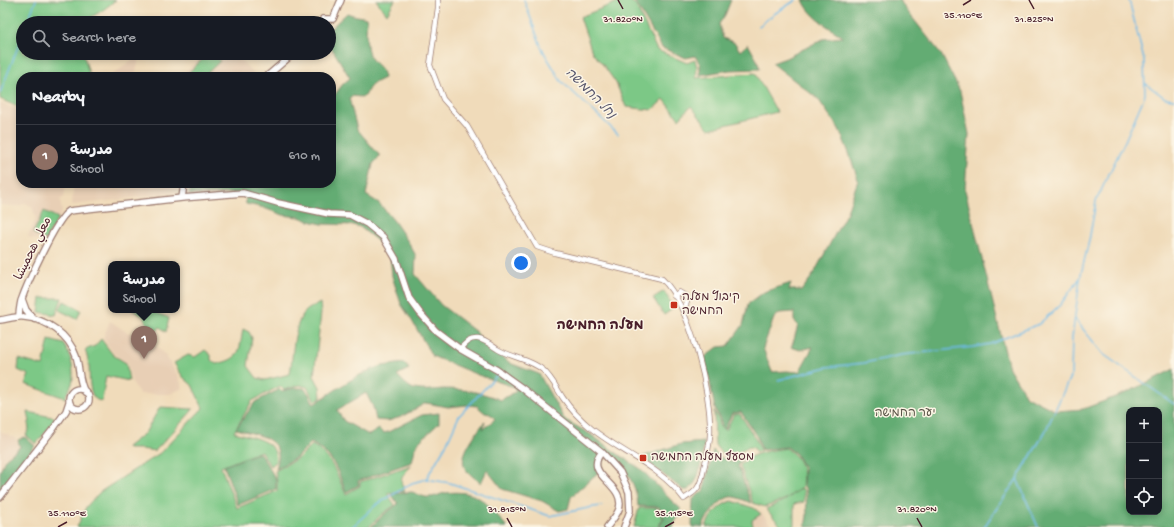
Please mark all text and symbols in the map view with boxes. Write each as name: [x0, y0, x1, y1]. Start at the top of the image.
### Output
text: 35.110°E: [943, 10, 983, 22]
text: 31.820°N: [602, 14, 643, 26]
text: 31.825°N: [1013, 14, 1054, 26]
search box: [16, 16, 336, 60]
icon: search: [30, 27, 52, 49]
text: Search here: [62, 29, 136, 47]
water label: נחל החמישה: [562, 65, 620, 123]
text: Nearby: [32, 88, 85, 108]
text: مدرسة: [70, 142, 113, 160]
text: 1: [42, 149, 48, 164]
text: 610 m: [288, 149, 320, 164]
text: School: [70, 162, 104, 177]
street label: معلي هحميشا: [13, 215, 57, 284]
your location: [511, 253, 531, 273]
popup: [108, 261, 180, 313]
text: مدرسة: [123, 272, 165, 290]
place label: קיבוץ מעלה החמישה: [682, 290, 740, 319]
text: School: [123, 292, 156, 307]
marker: קיבוץ מעלה החמישה: [669, 300, 679, 310]
district label: מעלה החמישה: [556, 317, 644, 335]
pin: 1: [131, 326, 157, 359]
park label: יער החמישה: [875, 407, 935, 421]
map controls: [1126, 407, 1162, 515]
button: +: [1126, 407, 1162, 443]
button: −: [1126, 443, 1162, 479]
place label: מסעף מעלה החמישה: [651, 450, 754, 465]
marker: מסעף מעלה החמישה: [638, 453, 648, 463]
button: locate: [1126, 479, 1162, 515]
text: 31.815°N: [487, 504, 527, 516]
text: 31.820°N: [896, 504, 937, 516]
text: 35.110°E: [47, 508, 87, 520]
text: 35.115°E: [654, 508, 694, 520]

